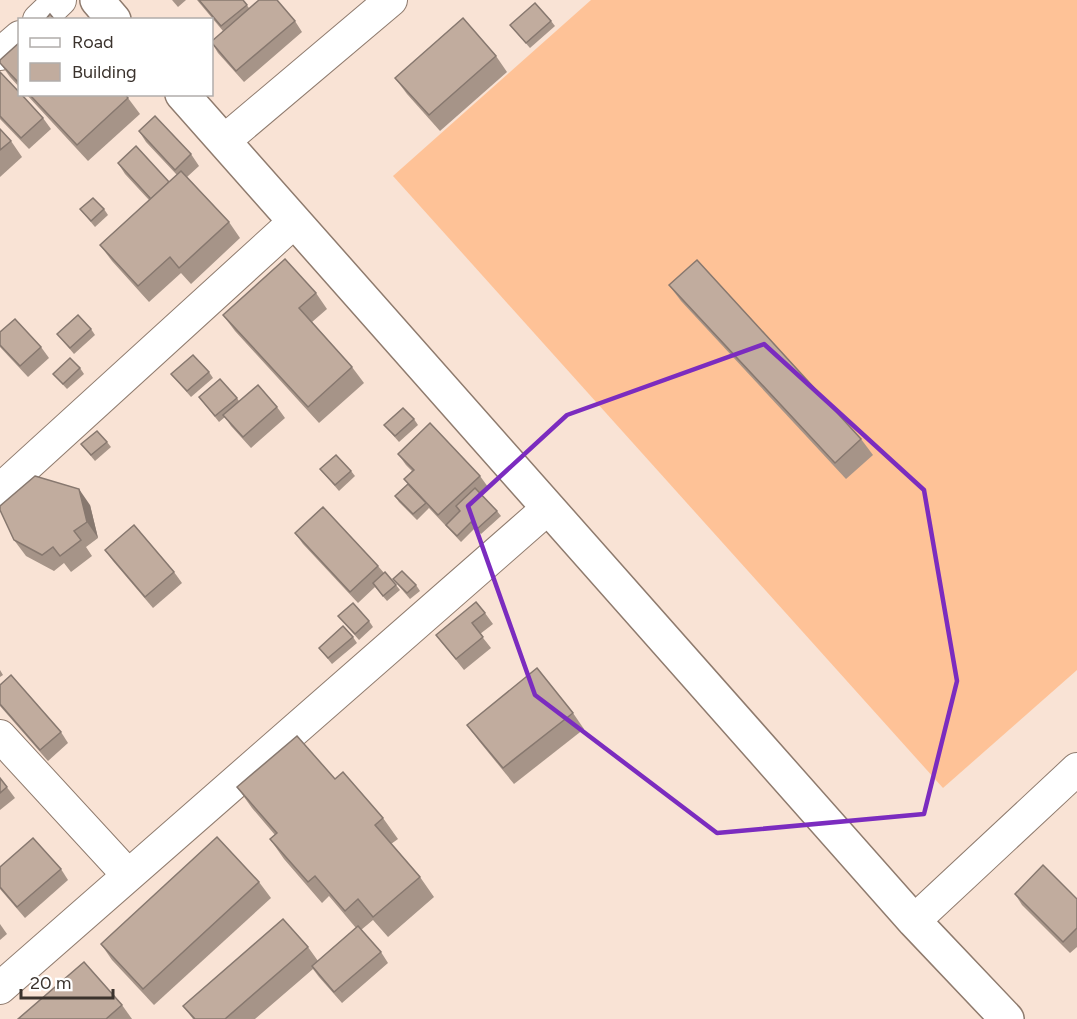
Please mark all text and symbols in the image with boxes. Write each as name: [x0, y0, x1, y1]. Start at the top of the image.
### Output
legend: [18, 18, 213, 96]
text: Road: [72, 31, 113, 53]
text: Building: [72, 61, 137, 83]
scale bar: [21, 962, 112, 1000]
text: 20 m: [30, 972, 71, 994]

